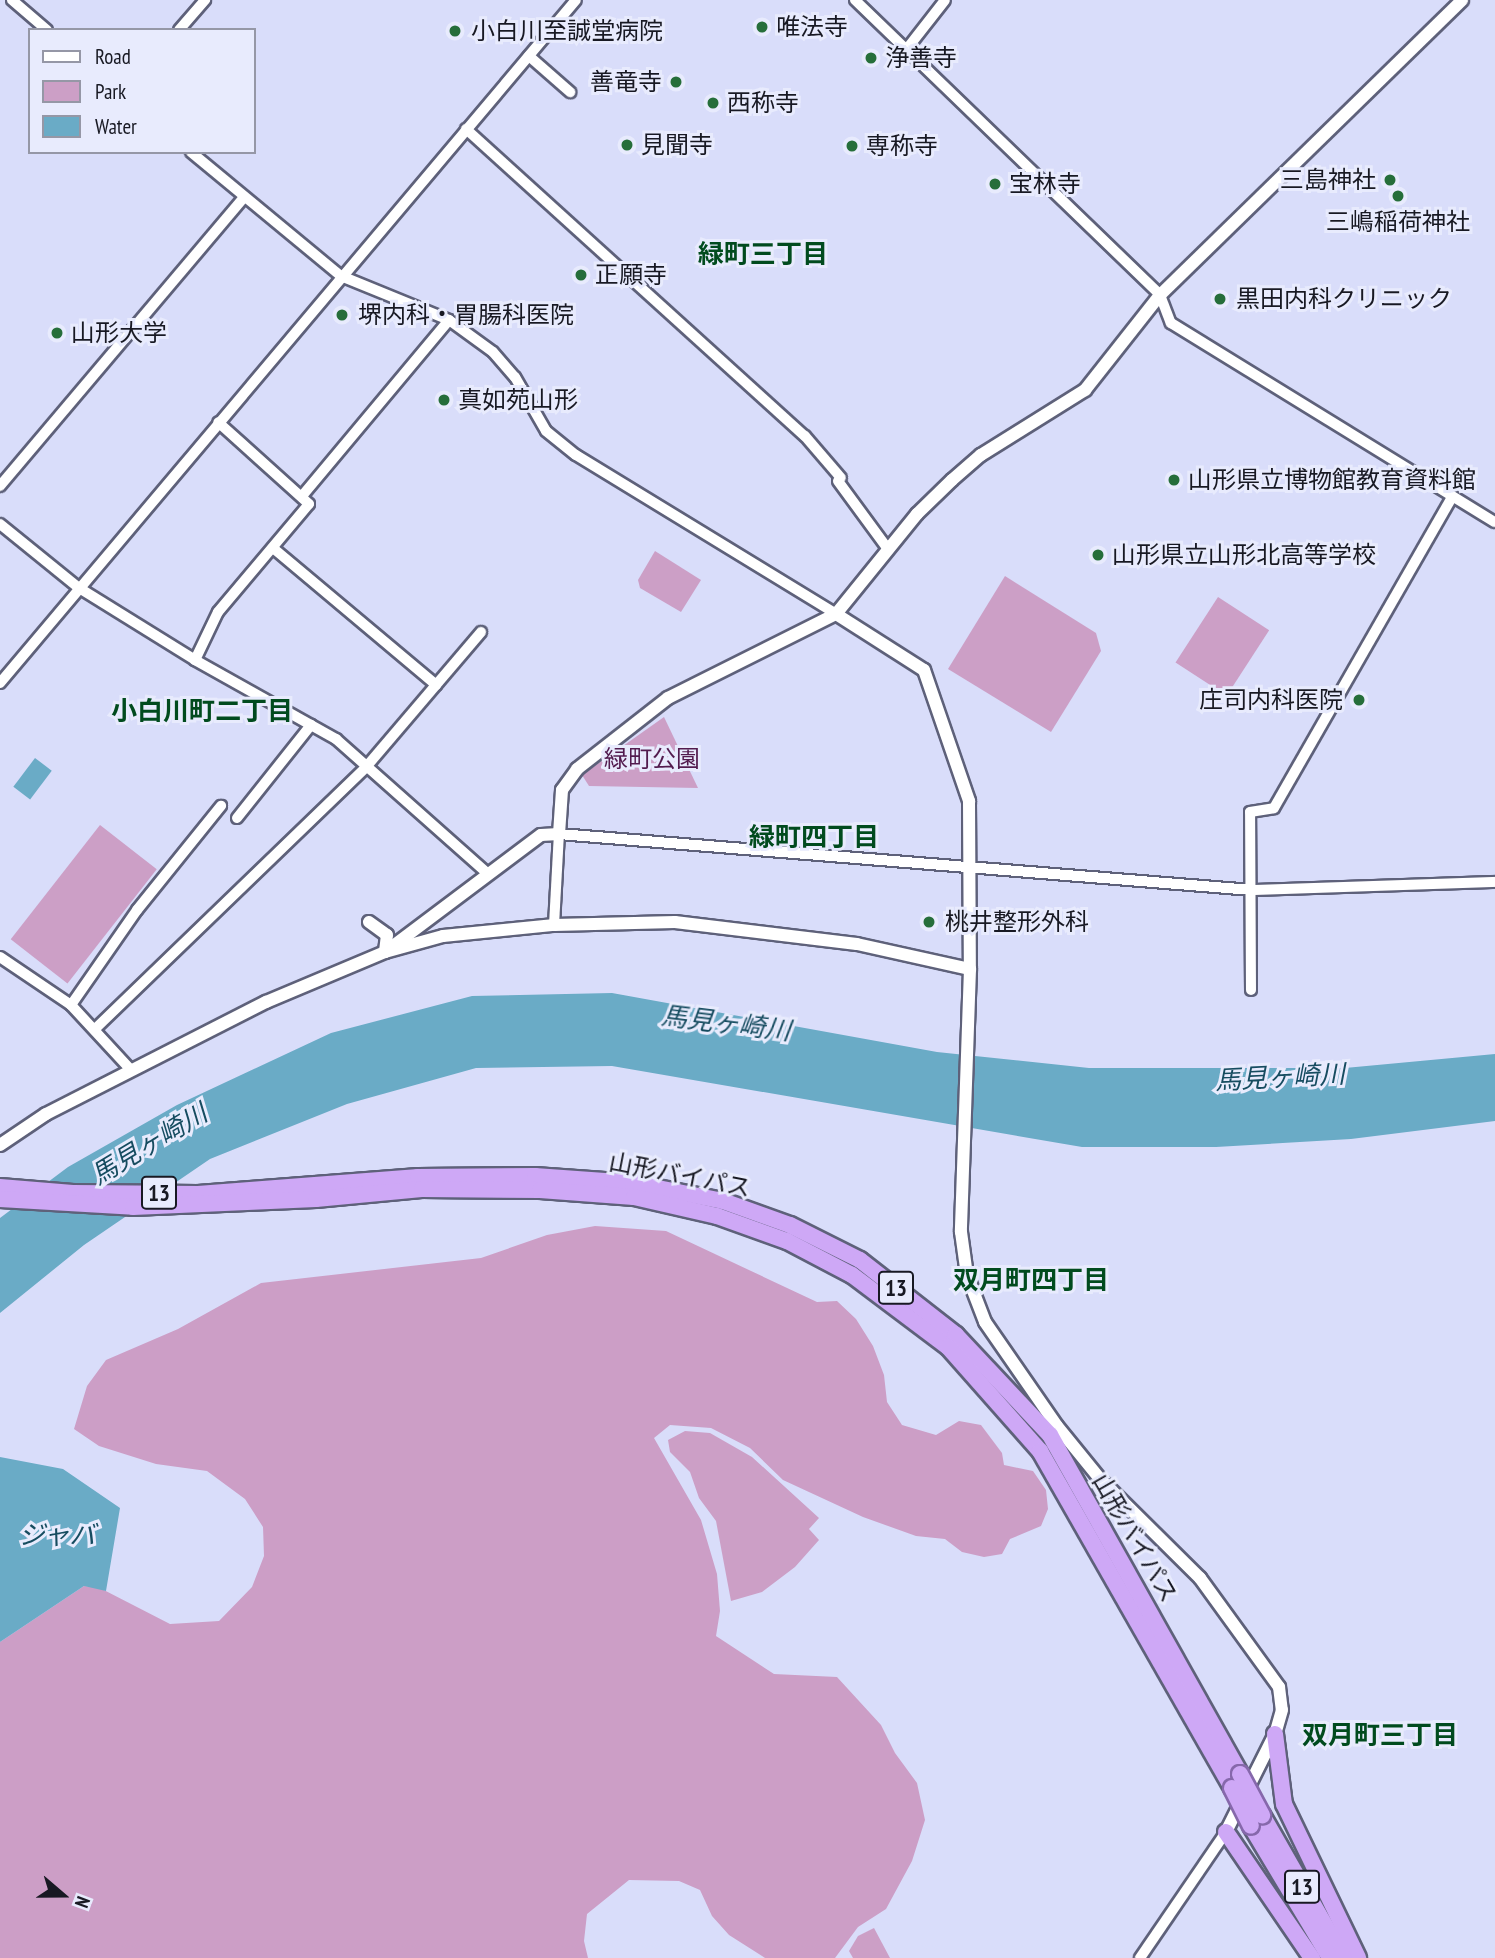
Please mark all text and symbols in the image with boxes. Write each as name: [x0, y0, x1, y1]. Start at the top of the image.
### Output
place label: 唯法寺: [776, 13, 848, 41]
place label: 小白川至誠堂病院: [471, 17, 663, 45]
marker: 唯法寺: [754, 19, 770, 35]
marker: 小白川至誠堂病院: [445, 21, 465, 41]
legend: [28, 28, 256, 154]
text: Road: [95, 43, 131, 70]
place label: 浄善寺: [885, 44, 957, 72]
marker: 浄善寺: [863, 50, 879, 66]
place label: 善竜寺: [590, 68, 662, 96]
marker: 善竜寺: [668, 74, 684, 90]
text: Park: [95, 78, 126, 105]
place label: 西称寺: [727, 89, 799, 117]
marker: 西称寺: [705, 95, 721, 111]
text: Water: [95, 113, 137, 140]
place label: 見聞寺: [641, 131, 713, 159]
place label: 専称寺: [866, 132, 938, 160]
marker: 見聞寺: [619, 137, 635, 153]
marker: 専称寺: [844, 138, 860, 154]
place label: 三島神社: [1280, 166, 1376, 194]
place label: 宝林寺: [1009, 170, 1081, 198]
marker: 三島神社: [1382, 172, 1398, 188]
marker: 宝林寺: [987, 176, 1003, 192]
marker: 三嶋稲荷神社: [1390, 188, 1406, 204]
place label: 三嶋稲荷神社: [1326, 208, 1470, 236]
district label: 緑町三丁目: [698, 238, 828, 270]
place label: 正願寺: [595, 261, 667, 289]
marker: 正願寺: [573, 267, 589, 283]
place label: 黒田内科クリニック: [1236, 285, 1452, 313]
marker: 黒田内科クリニック: [1210, 289, 1230, 309]
place label: 堺内科・胃腸科医院: [358, 301, 574, 329]
marker: 堺内科・胃腸科医院: [332, 305, 352, 325]
place label: 山形大学: [71, 319, 167, 347]
marker: 山形大学: [49, 325, 65, 341]
place label: 真如苑山形: [458, 386, 578, 414]
marker: 真如苑山形: [436, 392, 452, 408]
place label: 山形県立博物館教育資料館: [1188, 466, 1476, 494]
marker: 山形県立博物館教育資料館: [1166, 472, 1182, 488]
place label: 山形県立山形北高等学校: [1112, 541, 1376, 569]
marker: 山形県立山形北高等学校: [1090, 547, 1106, 563]
place label: 庄司内科医院: [1199, 686, 1343, 714]
marker: 庄司内科医院: [1349, 690, 1369, 710]
district label: 小白川町二丁目: [111, 695, 293, 727]
park label: 緑町公園: [604, 745, 700, 773]
district label: 緑町四丁目: [749, 821, 879, 853]
place label: 桃井整形外科: [945, 908, 1089, 936]
marker: 桃井整形外科: [919, 912, 939, 932]
water label: 馬見ヶ崎川: [660, 1000, 792, 1046]
water label: 馬見ヶ崎川: [1214, 1058, 1346, 1096]
water label: 馬見ヶ崎川: [85, 1097, 213, 1191]
street label: 山形バイパス: [607, 1147, 753, 1203]
road number: 13: [140, 1174, 178, 1212]
district label: 双月町四丁目: [953, 1264, 1109, 1296]
road number: 13: [877, 1268, 915, 1308]
street label: 山形バイパス: [1087, 1468, 1183, 1608]
water label: ジャバ: [18, 1519, 96, 1551]
district label: 双月町三丁目: [1302, 1719, 1458, 1751]
north arrow: [28, 1860, 98, 1930]
road number: 13: [1283, 1868, 1321, 1906]
text: N: [70, 1893, 96, 1911]

